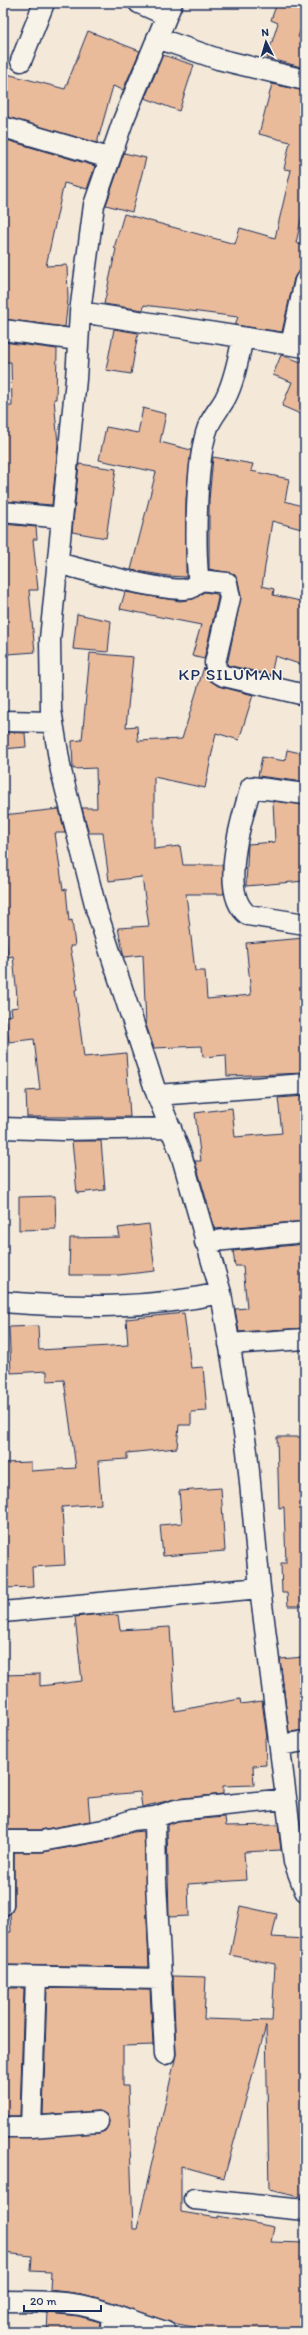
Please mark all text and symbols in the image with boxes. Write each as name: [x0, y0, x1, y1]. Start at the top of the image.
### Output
north arrow: [246, 22, 286, 62]
text: N: [261, 26, 269, 39]
district label: KP SILUMAN: [178, 664, 284, 684]
scale bar: [24, 2287, 101, 2313]
text: 20 m: [30, 2294, 57, 2308]

